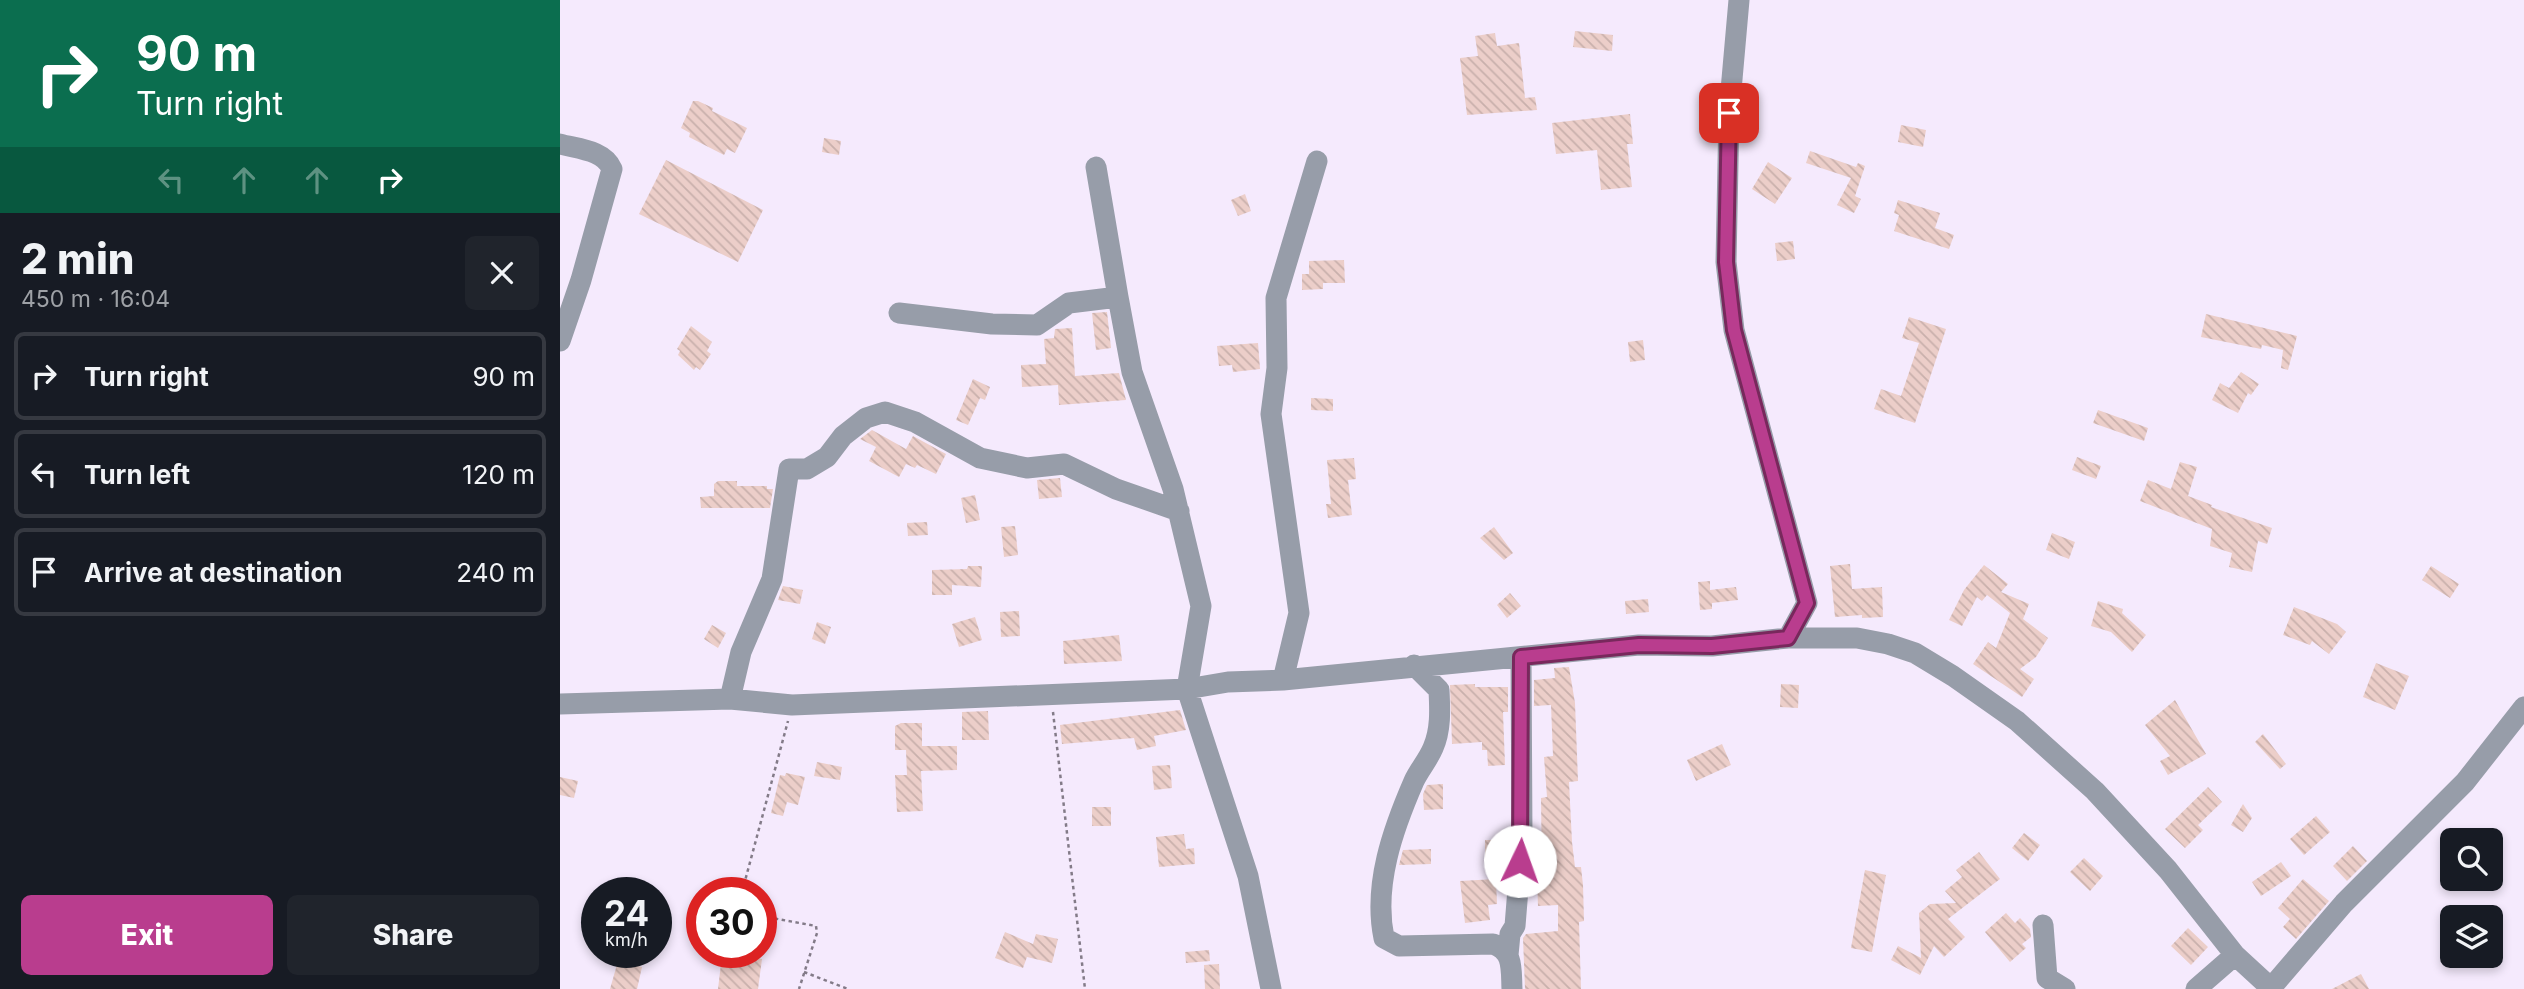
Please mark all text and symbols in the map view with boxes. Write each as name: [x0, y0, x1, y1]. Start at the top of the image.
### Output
text: 90 m: [136, 24, 257, 83]
icon: right: [21, 28, 112, 119]
pin: [1699, 83, 1759, 143]
text: Turn right: [136, 84, 283, 123]
icon: arrive: [1710, 94, 1748, 132]
icon: left: [152, 161, 190, 199]
icon: ahead: [225, 161, 263, 199]
icon: ahead: [298, 161, 336, 199]
icon: right: [371, 161, 409, 199]
text: 2 min: [21, 233, 135, 284]
button: close: [465, 236, 539, 310]
text: 450 m · 16:04: [21, 285, 170, 313]
icon: right: [25, 357, 63, 395]
text: Turn right: [84, 361, 209, 392]
text: 90 m: [472, 361, 535, 392]
icon: left: [25, 455, 63, 493]
text: Turn left: [84, 459, 190, 490]
text: 120 m: [462, 459, 535, 490]
icon: arrive: [25, 553, 63, 591]
text: Arrive at destination: [84, 557, 343, 588]
text: 240 m: [456, 557, 535, 588]
position arrow: [1483, 824, 1557, 898]
map controls: [2440, 828, 2503, 968]
button: search: [2440, 828, 2503, 891]
speed limit sign: 30: [686, 877, 777, 968]
text: 24: [604, 892, 649, 934]
button: Exit: [21, 895, 273, 975]
button: Share: [287, 895, 539, 975]
button: layers: [2440, 905, 2503, 968]
text: km/h: [605, 929, 648, 950]

